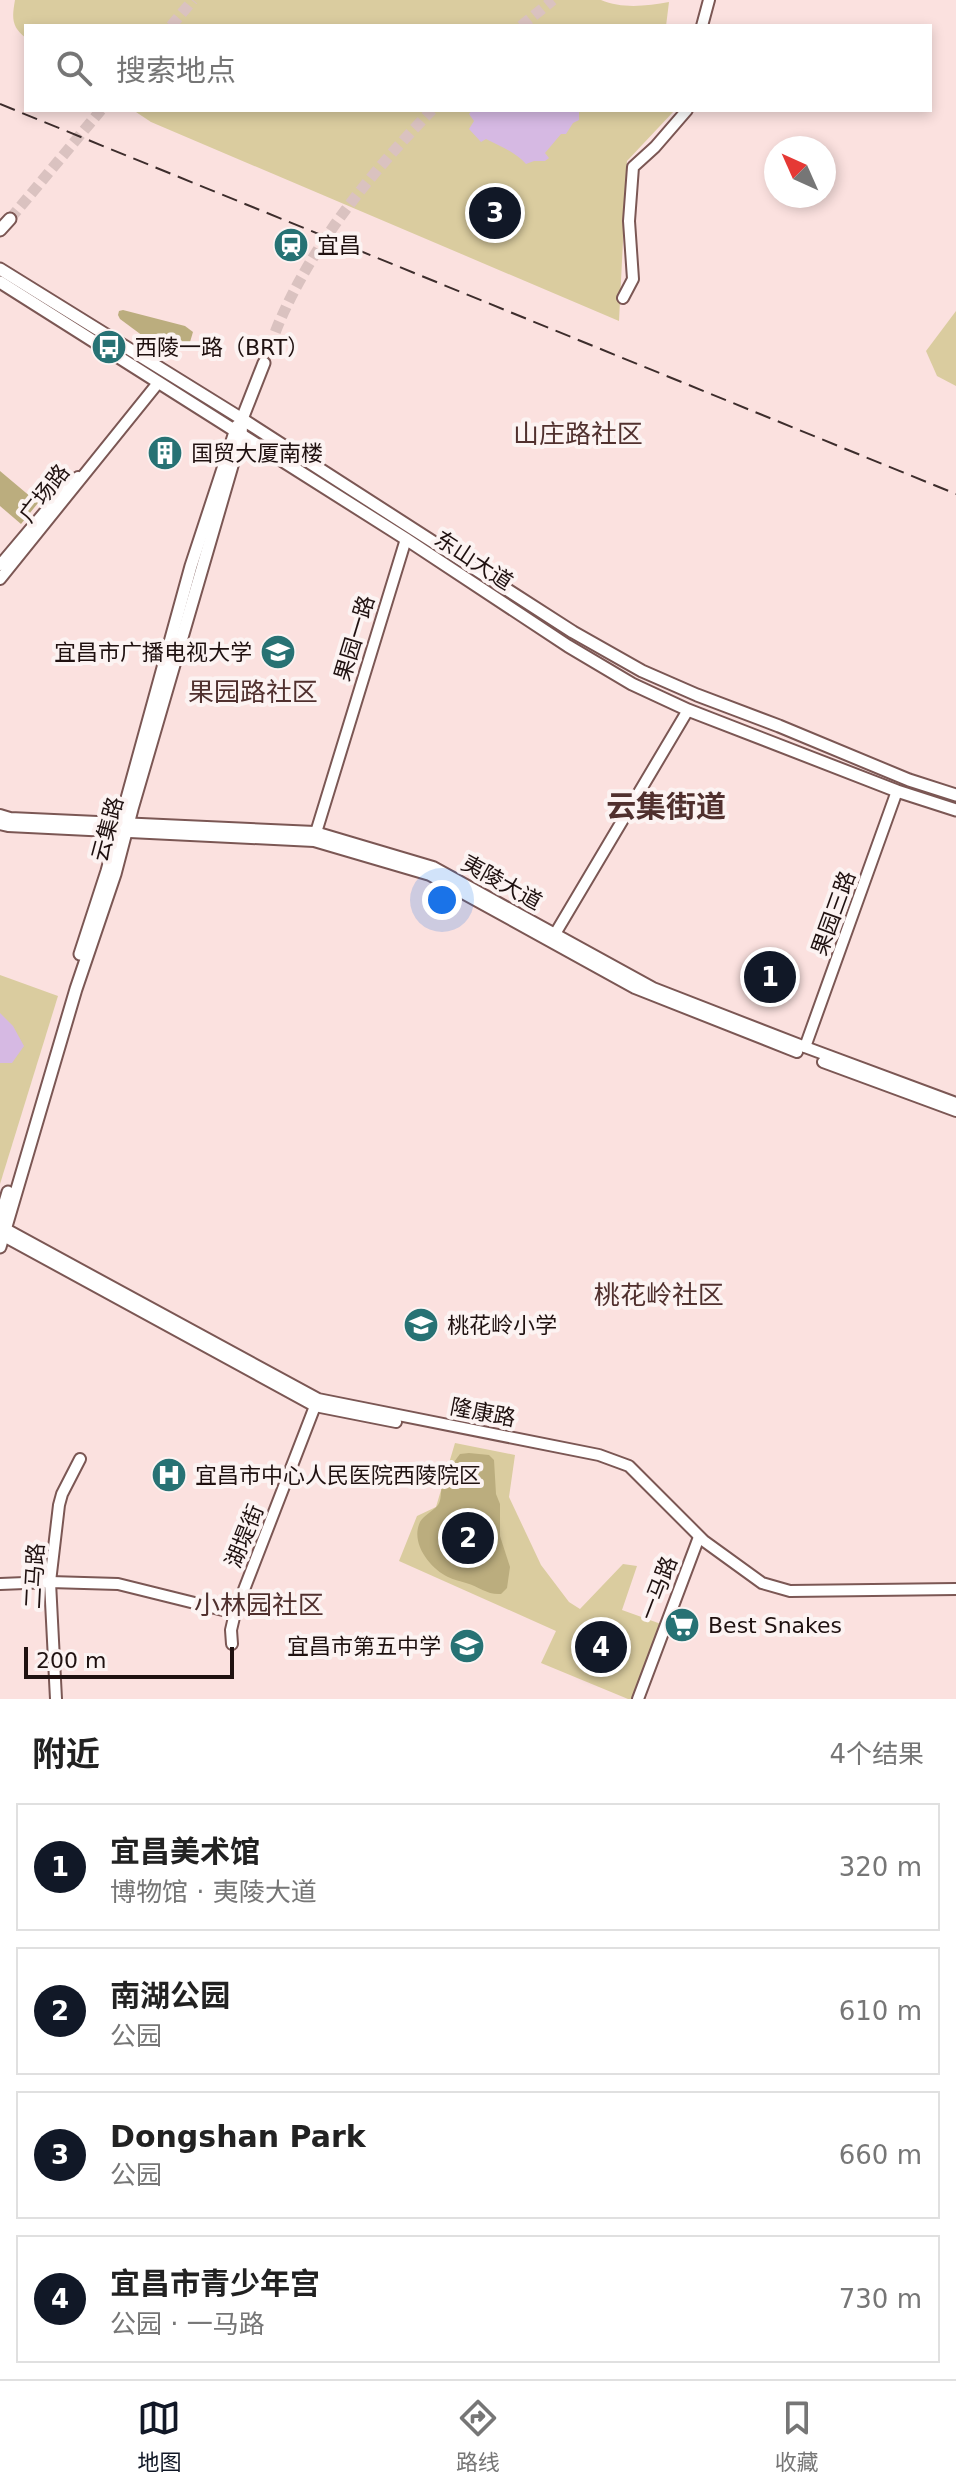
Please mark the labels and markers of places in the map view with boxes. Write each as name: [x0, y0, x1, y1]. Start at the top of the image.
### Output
pin: 3: [469, 183, 521, 243]
station icon: 宜昌: [272, 226, 310, 264]
place label: 宜昌: [317, 233, 361, 258]
bus stop icon: 西陵一路（BRT）: [90, 328, 128, 366]
place label: 西陵一路（BRT）: [135, 335, 309, 360]
building icon: 国贸大厦南楼: [146, 434, 184, 472]
place label: 国贸大厦南楼: [191, 441, 323, 466]
school or university icon: 宜昌市广播电视大学: [259, 633, 297, 671]
place label: 宜昌市广播电视大学: [54, 640, 252, 665]
pin: 1: [744, 947, 796, 1007]
school or university icon: 桃花岭小学: [402, 1306, 440, 1344]
place label: 桃花岭小学: [447, 1313, 557, 1338]
hospital icon: 宜昌市中心人民医院西陵院区: [150, 1456, 188, 1494]
place label: 宜昌市中心人民医院西陵院区: [195, 1463, 481, 1488]
pin: 2: [442, 1508, 494, 1568]
supermarket icon: Best Snakes: [663, 1606, 701, 1644]
place label: Best Snakes: [708, 1613, 842, 1638]
pin: 4: [575, 1617, 627, 1677]
school or university icon: 宜昌市第五中学: [448, 1627, 486, 1665]
place label: 宜昌市第五中学: [287, 1634, 441, 1659]

